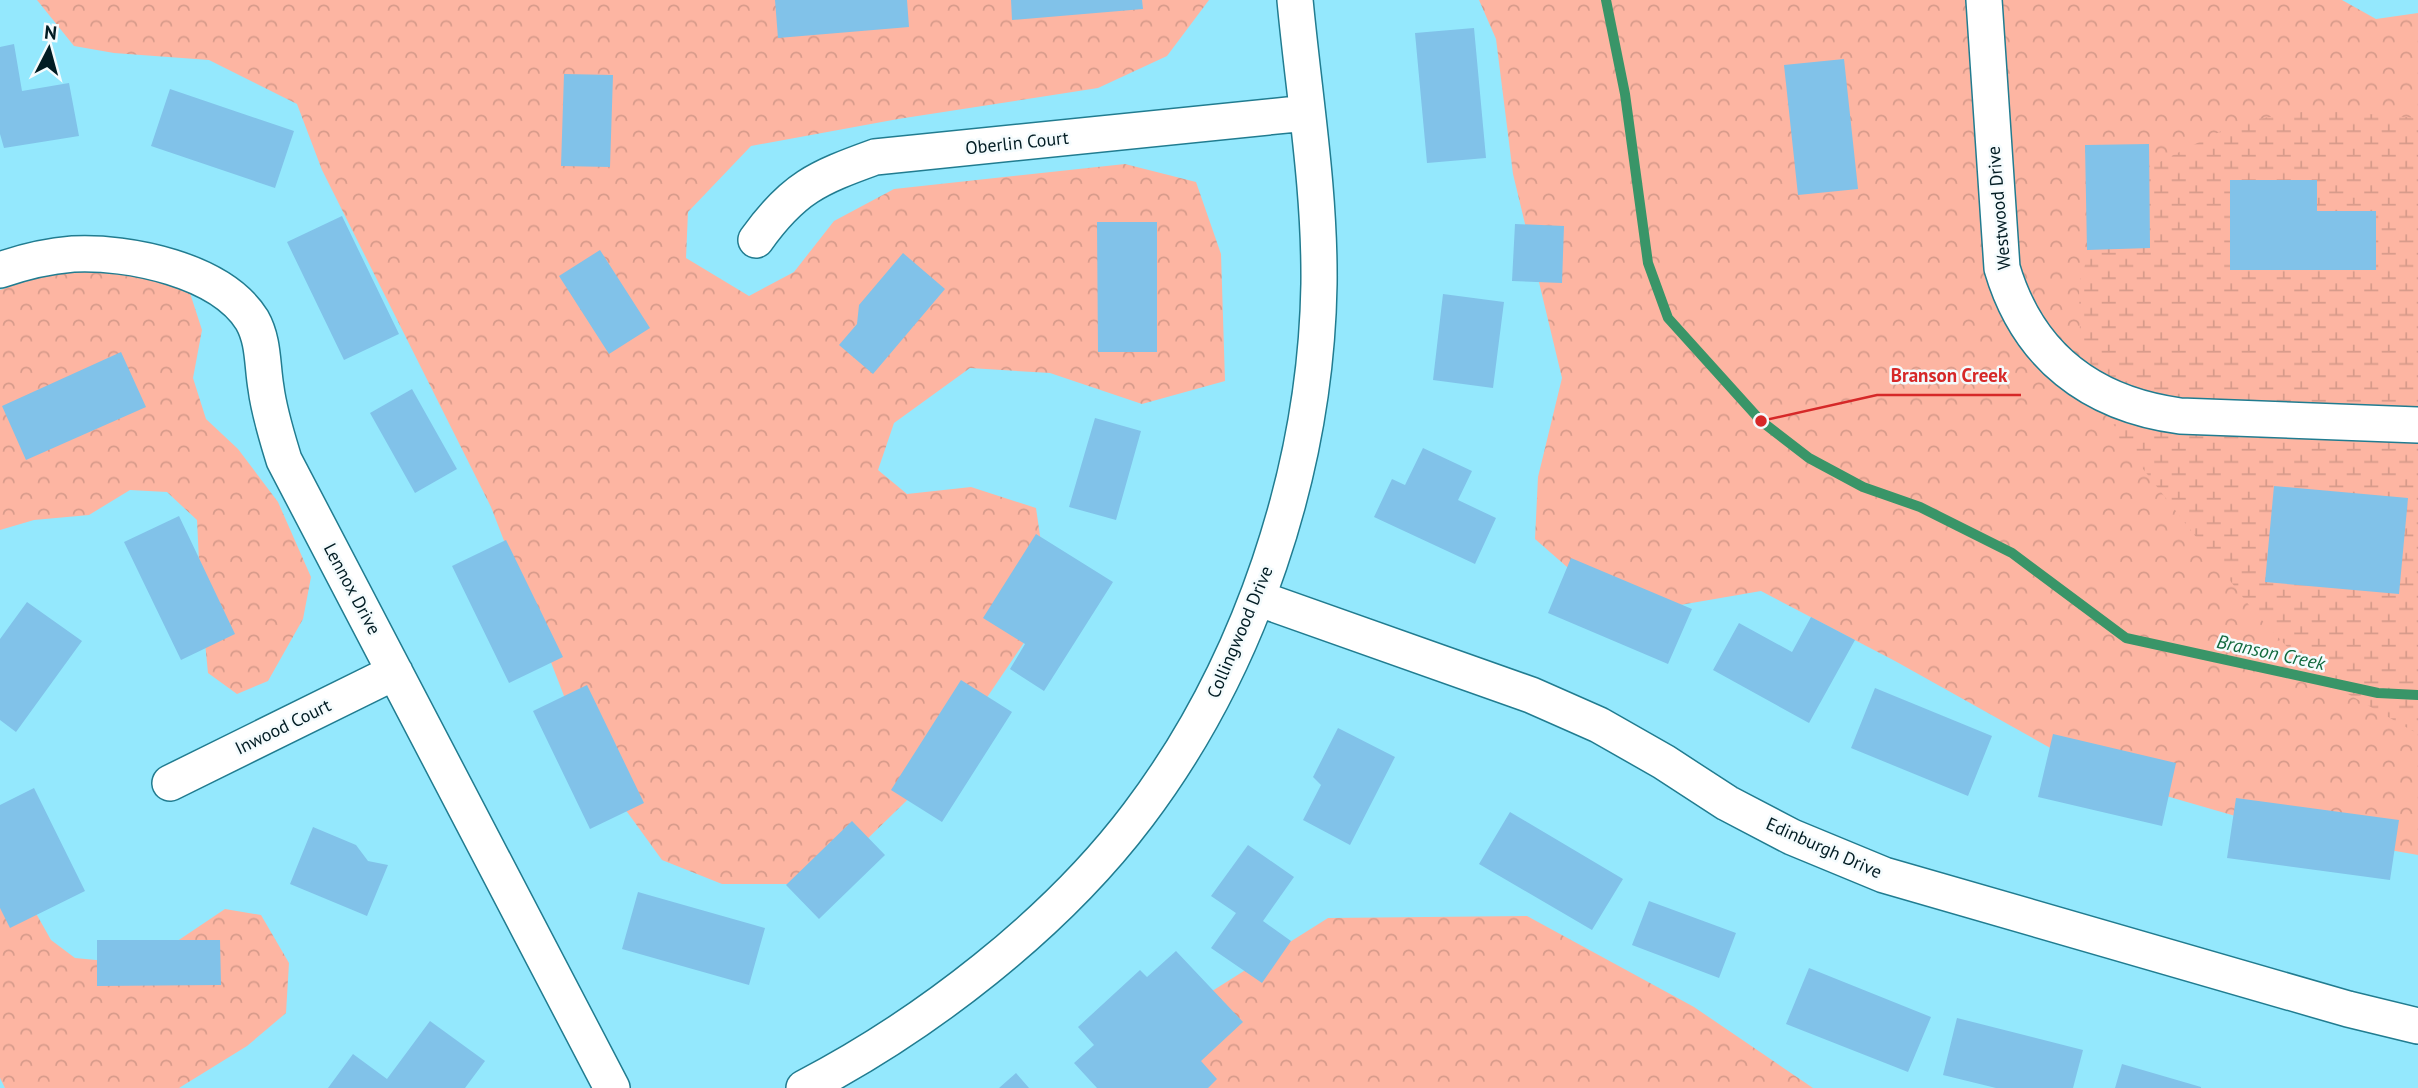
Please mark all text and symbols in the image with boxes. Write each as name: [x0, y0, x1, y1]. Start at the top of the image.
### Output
north arrow: [14, 14, 84, 84]
text: N: [43, 20, 58, 45]
street label: Oberlin Court: [964, 126, 1070, 159]
street label: Westwood Drive: [1982, 145, 2015, 271]
callout: Branson Creek: [1877, 355, 2021, 395]
text: Branson Creek: [1891, 363, 2008, 387]
street label: Lennox Drive: [319, 539, 386, 638]
street label: Collingwood Drive: [1201, 562, 1278, 701]
water label: Branson Creek: [2215, 629, 2329, 675]
street label: Inwood Court: [231, 693, 334, 760]
street label: Edinburgh Drive: [1763, 812, 1886, 883]

